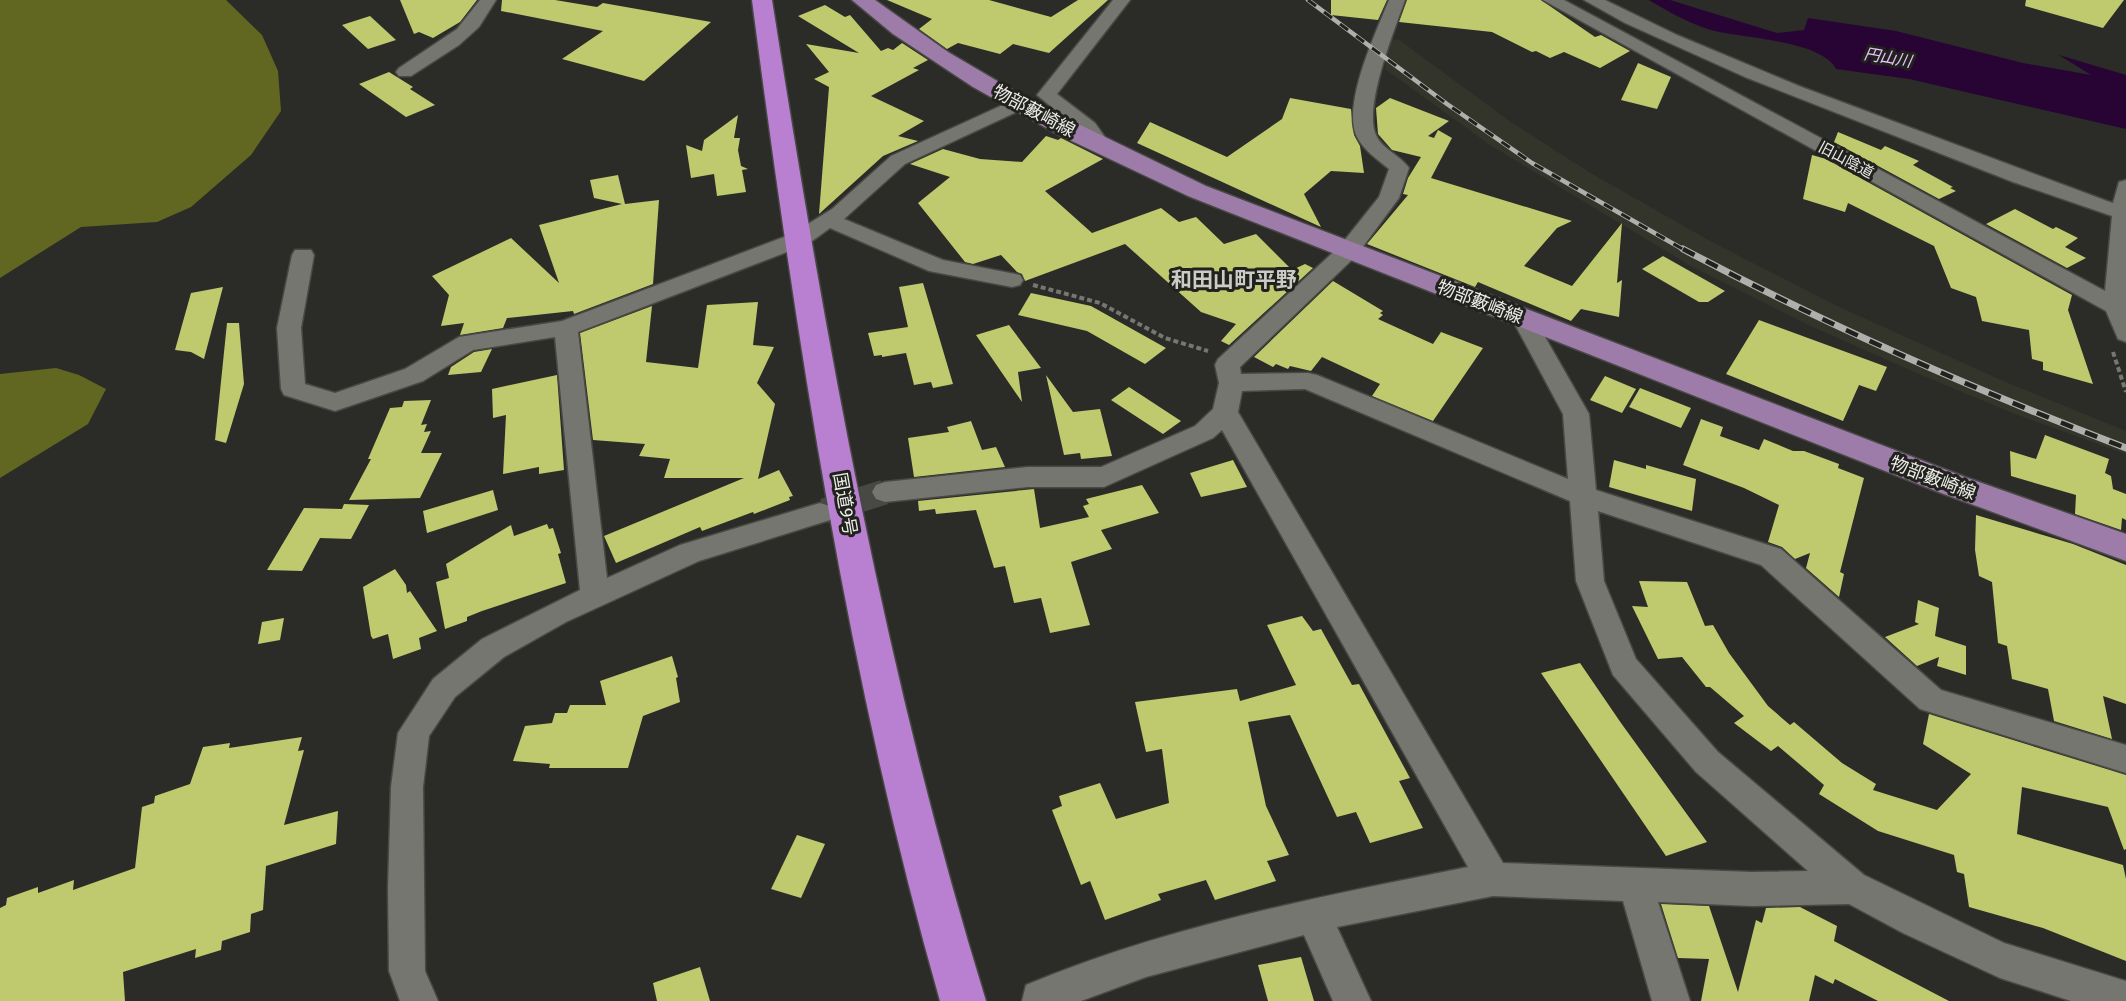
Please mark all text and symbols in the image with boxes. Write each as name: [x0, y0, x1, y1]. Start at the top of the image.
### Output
water label: 円山川: [1863, 44, 1915, 71]
street label: 物部藪崎線: [989, 80, 1079, 142]
street label: 旧山陰道: [1815, 138, 1877, 182]
district label: 和田山町平野: [1171, 267, 1297, 293]
street label: 物部藪崎線: [1434, 276, 1526, 328]
street label: 物部藪崎線: [1887, 452, 1979, 504]
street label: 国道9号: [829, 471, 861, 537]

